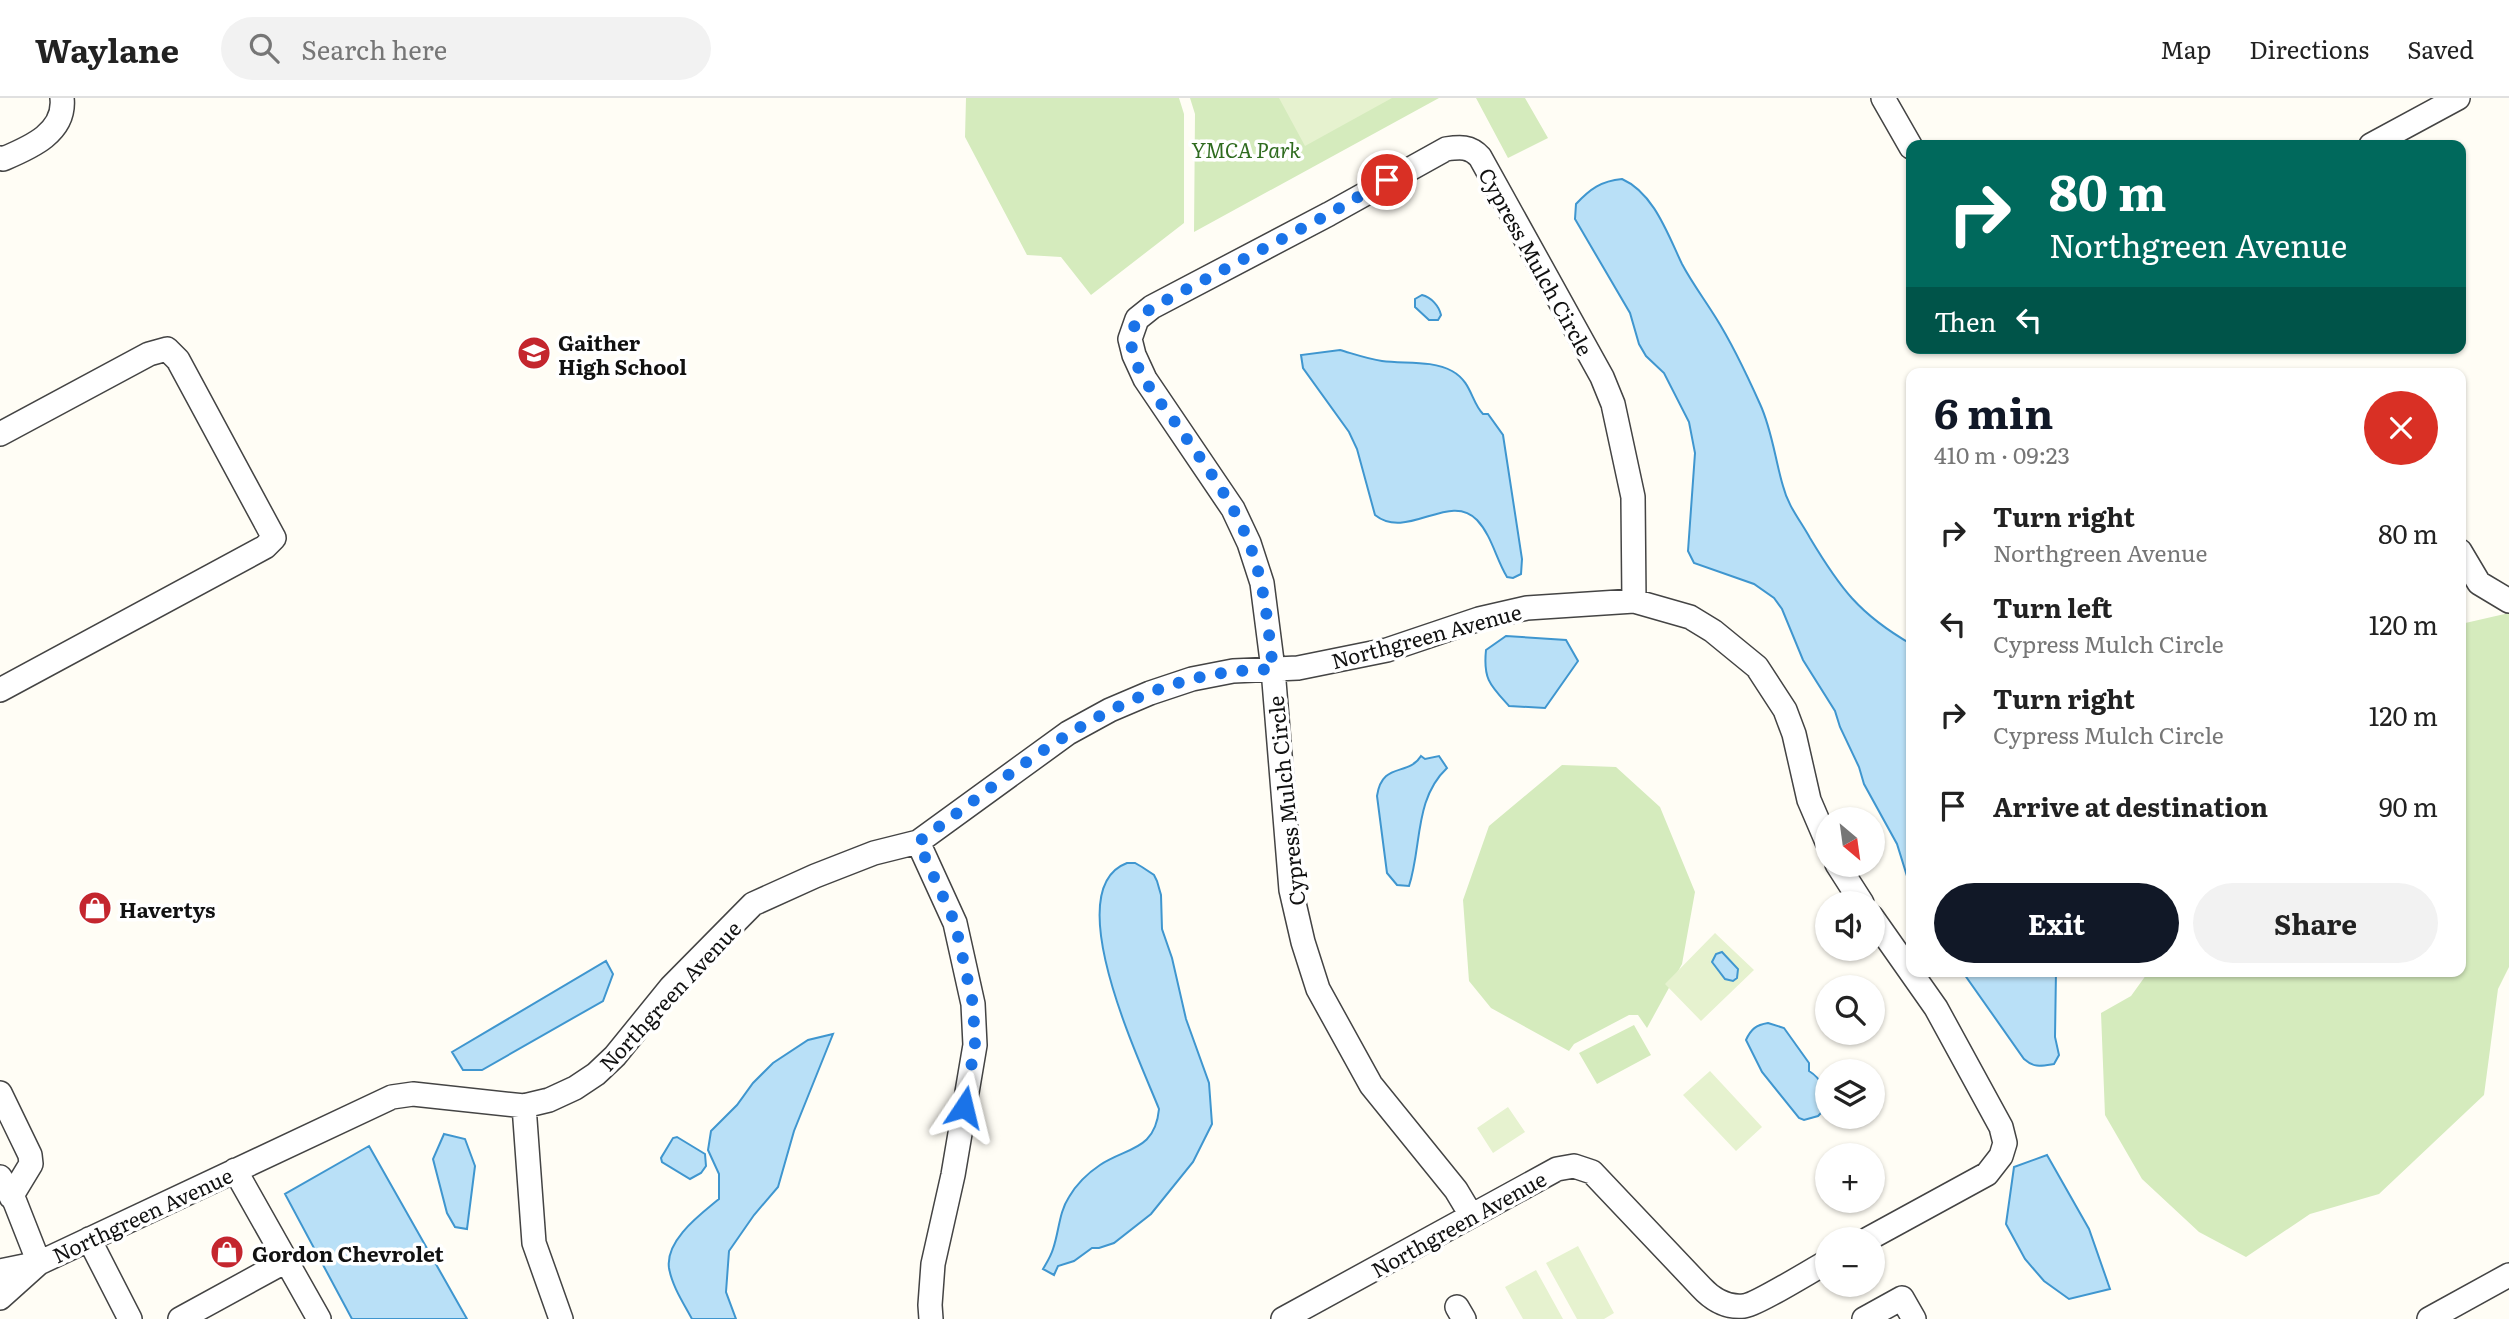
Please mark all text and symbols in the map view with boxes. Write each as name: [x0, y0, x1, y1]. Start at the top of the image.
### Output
search box: [221, 17, 711, 80]
text: Waylane: [35, 24, 179, 73]
icon: search: [245, 29, 283, 67]
text: Search here: [301, 29, 447, 68]
text: Map: [2160, 31, 2211, 66]
text: Directions: [2249, 31, 2369, 66]
text: Saved: [2407, 31, 2474, 66]
park label: YMCA Park: [1191, 133, 1301, 164]
pin: [1357, 150, 1417, 210]
text: 80 m: [2049, 153, 2167, 226]
icon: arrive: [1368, 161, 1406, 199]
street label: Cypress Mulch Circle: [1472, 161, 1602, 361]
icon: right: [1934, 168, 2025, 259]
text: Northgreen Avenue: [2049, 220, 2347, 268]
text: Then: [1934, 301, 1996, 340]
icon: left: [2010, 301, 2048, 339]
place label: Gaither High School: [558, 326, 687, 381]
school or university icon: Gaither High School: [515, 334, 553, 372]
text: 6 min: [1934, 380, 2053, 442]
button: close: [2364, 391, 2438, 465]
text: 410 m · 09:23: [1934, 437, 2070, 471]
text: Turn right: [1993, 496, 2135, 535]
text: 80 m: [2378, 513, 2438, 552]
icon: right: [1934, 514, 1972, 552]
text: Northgreen Avenue: [1993, 535, 2207, 569]
text: Turn left: [1993, 587, 2112, 626]
street label: Northgreen Avenue: [1327, 595, 1525, 675]
text: 120 m: [2369, 604, 2438, 643]
icon: left: [1934, 605, 1972, 643]
text: Cypress Mulch Circle: [1993, 626, 2224, 660]
text: Turn right: [1993, 678, 2135, 717]
street label: Cypress Mulch Circle: [1259, 694, 1311, 907]
text: 120 m: [2369, 695, 2438, 734]
icon: right: [1934, 696, 1972, 734]
text: Cypress Mulch Circle: [1993, 717, 2224, 751]
text: Arrive at destination: [1993, 786, 2268, 825]
text: 90 m: [2379, 786, 2438, 825]
icon: arrive: [1934, 787, 1972, 825]
north arrow: [1815, 807, 1885, 877]
map controls: [1815, 807, 1885, 1297]
button: Exit: [1934, 883, 2179, 963]
button: Share: [2193, 883, 2438, 963]
shop icon: Havertys: [76, 889, 114, 927]
button: sound: [1815, 891, 1885, 961]
place label: Havertys: [119, 893, 215, 924]
street label: Northgreen Avenue: [591, 913, 747, 1077]
button: search: [1815, 975, 1885, 1045]
button: layers: [1815, 1059, 1885, 1129]
position arrow: [927, 1070, 1001, 1144]
button: +: [1815, 1143, 1885, 1213]
street label: Northgreen Avenue: [47, 1159, 237, 1269]
street label: Northgreen Avenue: [1365, 1162, 1551, 1284]
button: −: [1815, 1227, 1885, 1297]
shop icon: Gordon Chevrolet: [208, 1233, 246, 1271]
place label: Gordon Chevrolet: [252, 1237, 445, 1268]

